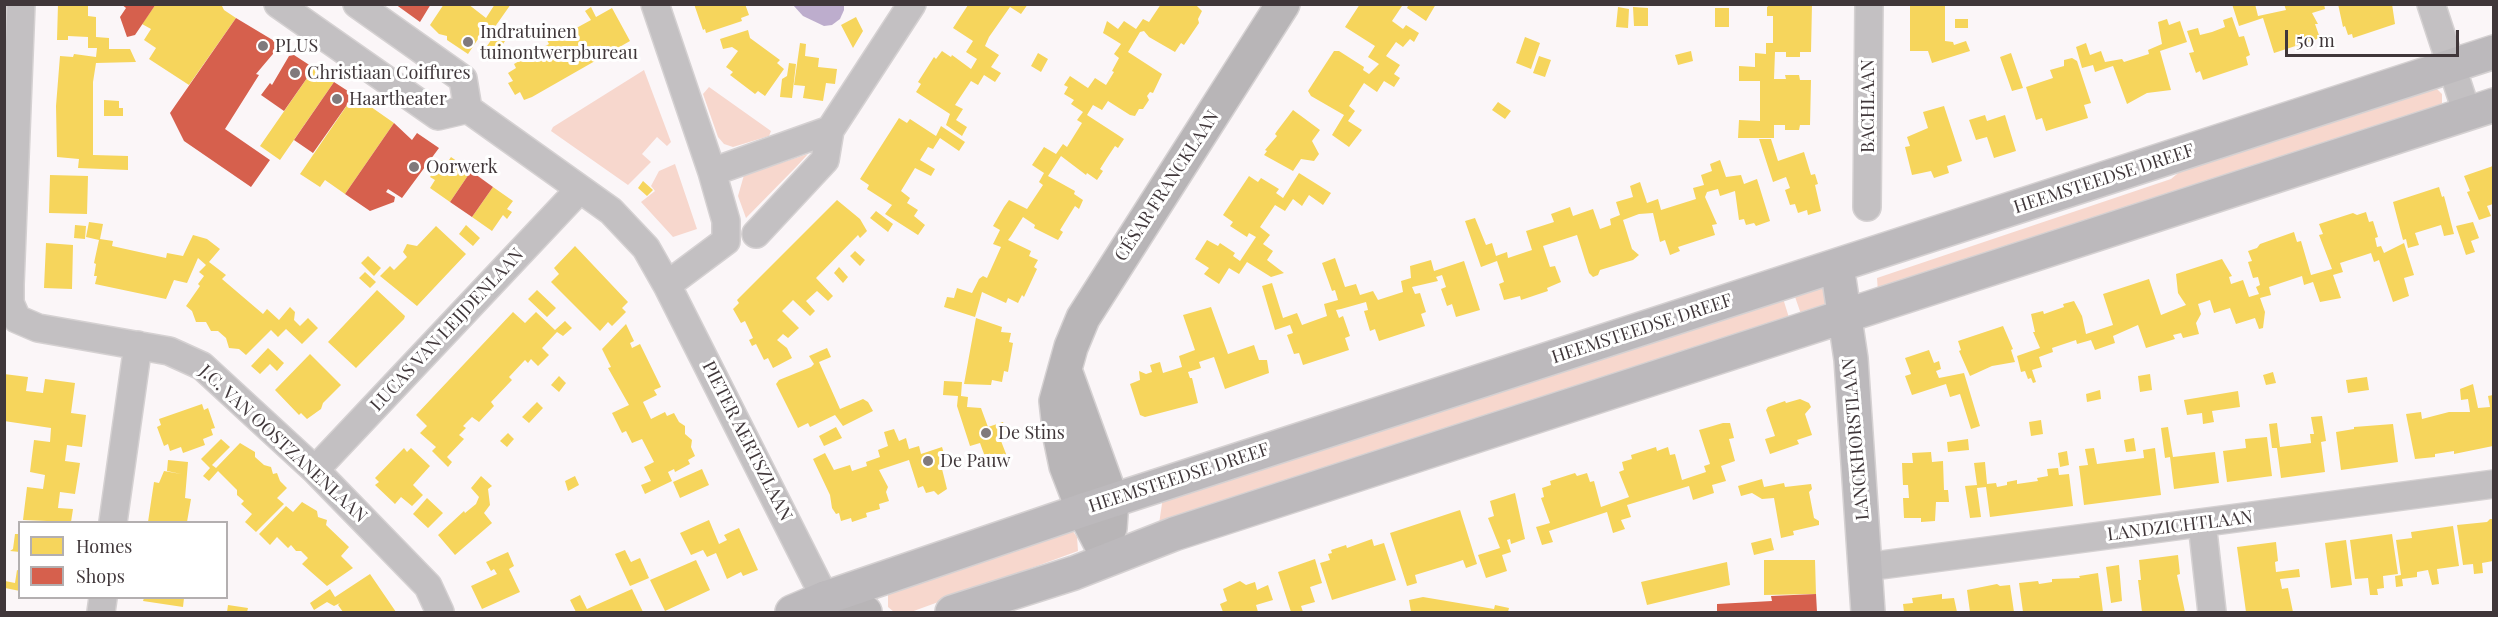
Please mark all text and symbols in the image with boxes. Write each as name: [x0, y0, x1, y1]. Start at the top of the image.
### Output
scale bar: [2288, 18, 2462, 56]
place label: Indratuinen tuinontwerpbureau: [480, 21, 638, 63]
text: 50 m: [2296, 28, 2335, 52]
place label: PLUS: [275, 35, 318, 57]
marker: Indratuinen tuinontwerpbureau: [461, 35, 475, 49]
marker: PLUS: [256, 39, 270, 53]
street label: BACHLAAN: [1857, 59, 1879, 153]
place label: Christiaan Coiffures: [307, 62, 471, 84]
marker: Christiaan Coiffures: [288, 66, 302, 80]
place label: Haartheater: [349, 88, 447, 110]
marker: Haartheater: [330, 92, 344, 106]
street label: CÉSAR FRANCKLAAN: [1110, 107, 1224, 265]
street label: HEEMSTEEDSE DREEF: [2011, 140, 2197, 218]
place label: Oorwerk: [426, 156, 498, 178]
marker: Oorwerk: [407, 160, 421, 174]
street label: LUCAS VAN LEIJDENLAAN: [366, 244, 528, 416]
street label: HEEMSTEEDSE DREEF: [1549, 290, 1735, 368]
street label: PIETER AERTSZLAAN: [697, 357, 797, 525]
street label: LANCKHORSTLAAN: [1838, 357, 1874, 521]
street label: J.C. VAN OOSTZANENLAAN: [195, 361, 371, 527]
place label: De Stins: [998, 422, 1065, 444]
marker: De Stins: [979, 426, 993, 440]
street label: HEEMSTEEDSE DREEF: [1086, 439, 1272, 517]
place label: De Pauw: [940, 450, 1010, 472]
marker: De Pauw: [921, 454, 935, 468]
street label: LANDZICHTLAAN: [2106, 506, 2254, 546]
legend: [18, 521, 228, 599]
text: Homes: [76, 534, 132, 558]
text: Shops: [76, 564, 125, 588]

